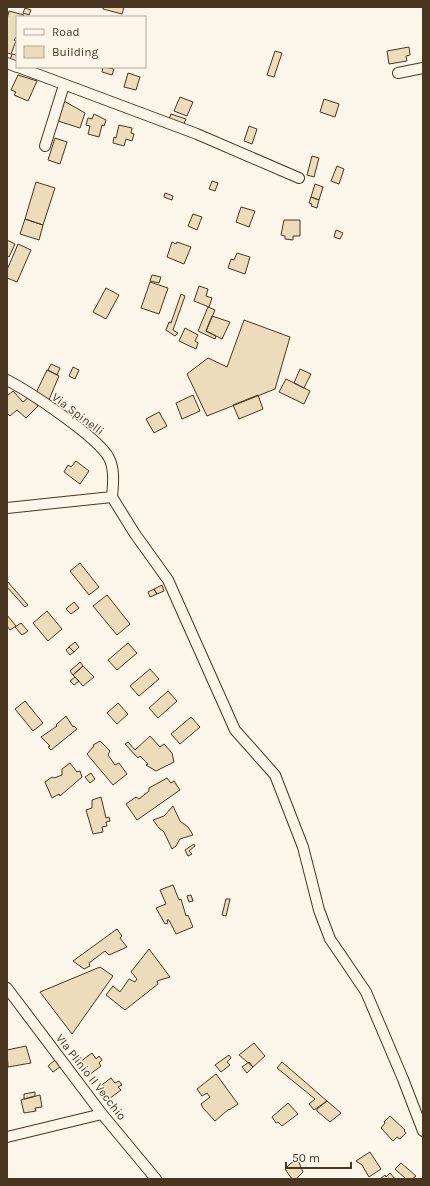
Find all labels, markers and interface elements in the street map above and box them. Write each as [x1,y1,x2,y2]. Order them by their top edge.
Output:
legend [16,16,146,68]
text: Road [52,25,80,39]
text: Building [52,45,99,59]
street label: Via Spinelli [49,390,107,438]
street label: VIa Plinio Il Vecchio [53,1031,129,1123]
scale bar [286,1144,351,1170]
text: 50 m [292,1151,320,1165]

